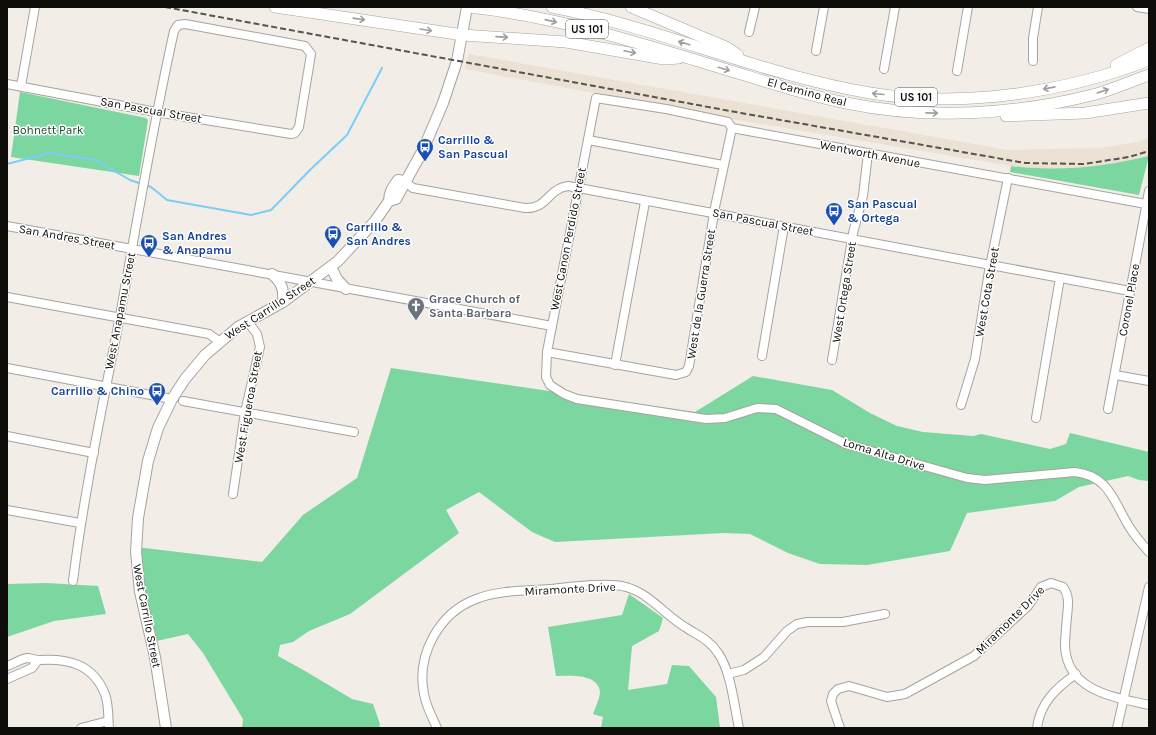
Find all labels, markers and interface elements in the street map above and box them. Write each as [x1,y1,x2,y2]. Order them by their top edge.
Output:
one-way arrow [352,15,365,23]
one-way arrow [544,18,557,26]
road number: US 101 [566,20,608,38]
one-way arrow [419,26,432,34]
one-way arrow [495,33,508,40]
one-way arrow [677,39,690,46]
one-way arrow [624,49,637,57]
one-way arrow [717,66,730,73]
street label: El Camino Real [766,75,848,109]
one-way arrow [1043,84,1056,92]
one-way arrow [1096,87,1109,94]
road number: US 101 [895,88,937,106]
one-way arrow [872,90,885,97]
street label: San Pascual Street [99,94,203,126]
one-way arrow [925,109,938,117]
park label: Bohnett Park [13,123,84,137]
place label: Carrillo & San Pascual [438,133,508,161]
bus stop icon: Carrillo & San Pascual [415,137,435,162]
street label: Wentworth Avenue [819,137,921,171]
street label: West Canon Perdido Street [547,166,589,312]
place label: San Pascual & Ortega [847,197,917,225]
bus stop icon: San Pascual & Ortega [824,201,844,226]
street label: San Pascual Street [711,205,815,239]
place label: Carrillo & San Andres [346,220,411,248]
street label: San Andres Street [18,222,117,252]
bus stop icon: Carrillo & San Andres [323,224,343,249]
street label: West de la Guerra Street [684,228,718,360]
place label: San Andres & Anapamu [162,229,232,257]
bus stop icon: San Andres & Anapamu [139,233,159,258]
street label: West Ortega Street [829,240,859,344]
street label: West Cota Street [972,245,1002,338]
street label: West Anapamu Street [102,251,138,371]
street label: Coronel Place [1116,263,1142,337]
street label: West Carrillo Street [222,273,318,343]
place label: Grace Church of Santa Barbara [429,292,521,320]
church icon: Grace Church of Santa Barbara [406,296,426,321]
street label: West Figueroa Street [231,349,265,464]
bus stop icon: Carrillo & Chino [147,381,167,406]
place label: Carrillo & Chino [51,384,144,398]
street label: Loma Alta Drive [841,435,927,473]
street label: West Carrillo Street [130,563,164,670]
street label: Miramonte Drive [524,580,616,598]
street label: Miramonte Drive [973,583,1047,657]

